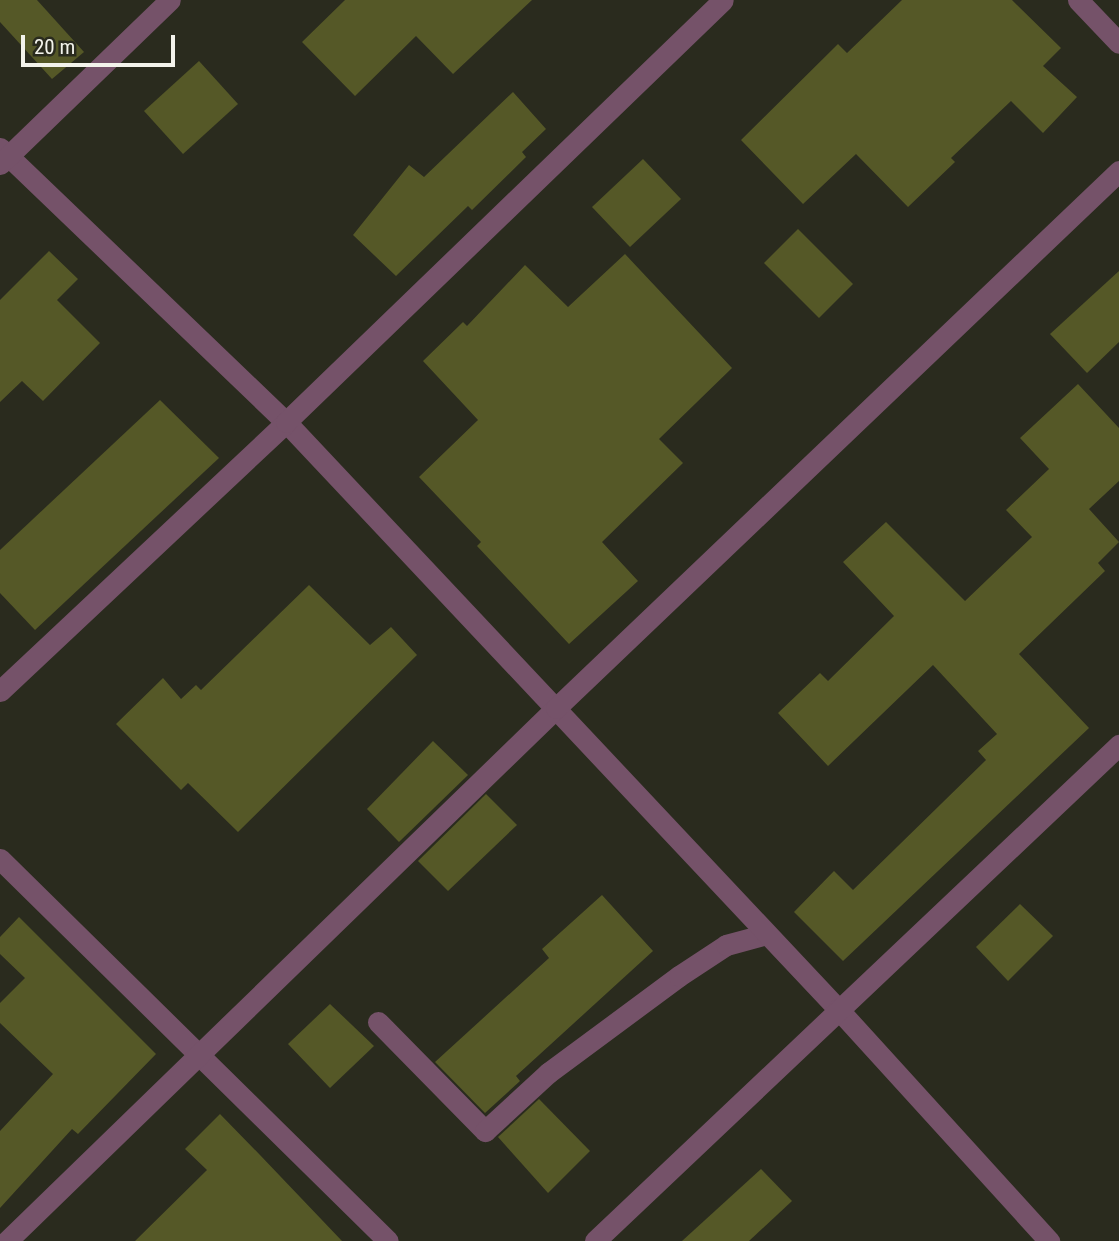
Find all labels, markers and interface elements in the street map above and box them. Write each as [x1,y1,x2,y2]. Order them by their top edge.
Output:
scale bar [24,21,178,65]
text: 20 m [34,35,75,59]

